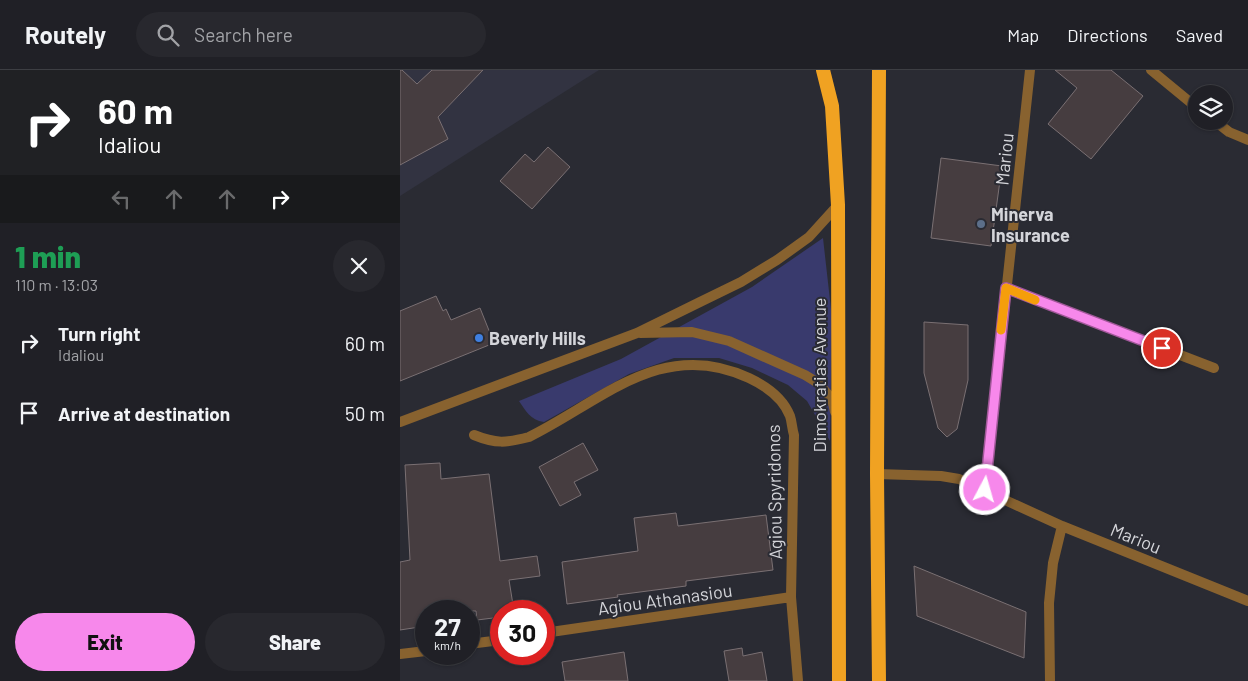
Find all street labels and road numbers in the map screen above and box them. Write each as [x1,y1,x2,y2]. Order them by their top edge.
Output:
street label: Mariou [990,132,1018,186]
street label: Dimokratias Avenue [808,298,830,452]
street label: Agiou Spyridonos [762,424,786,560]
street label: Mariou [1107,518,1165,558]
street label: Agiou Athanasiou [596,579,734,619]

